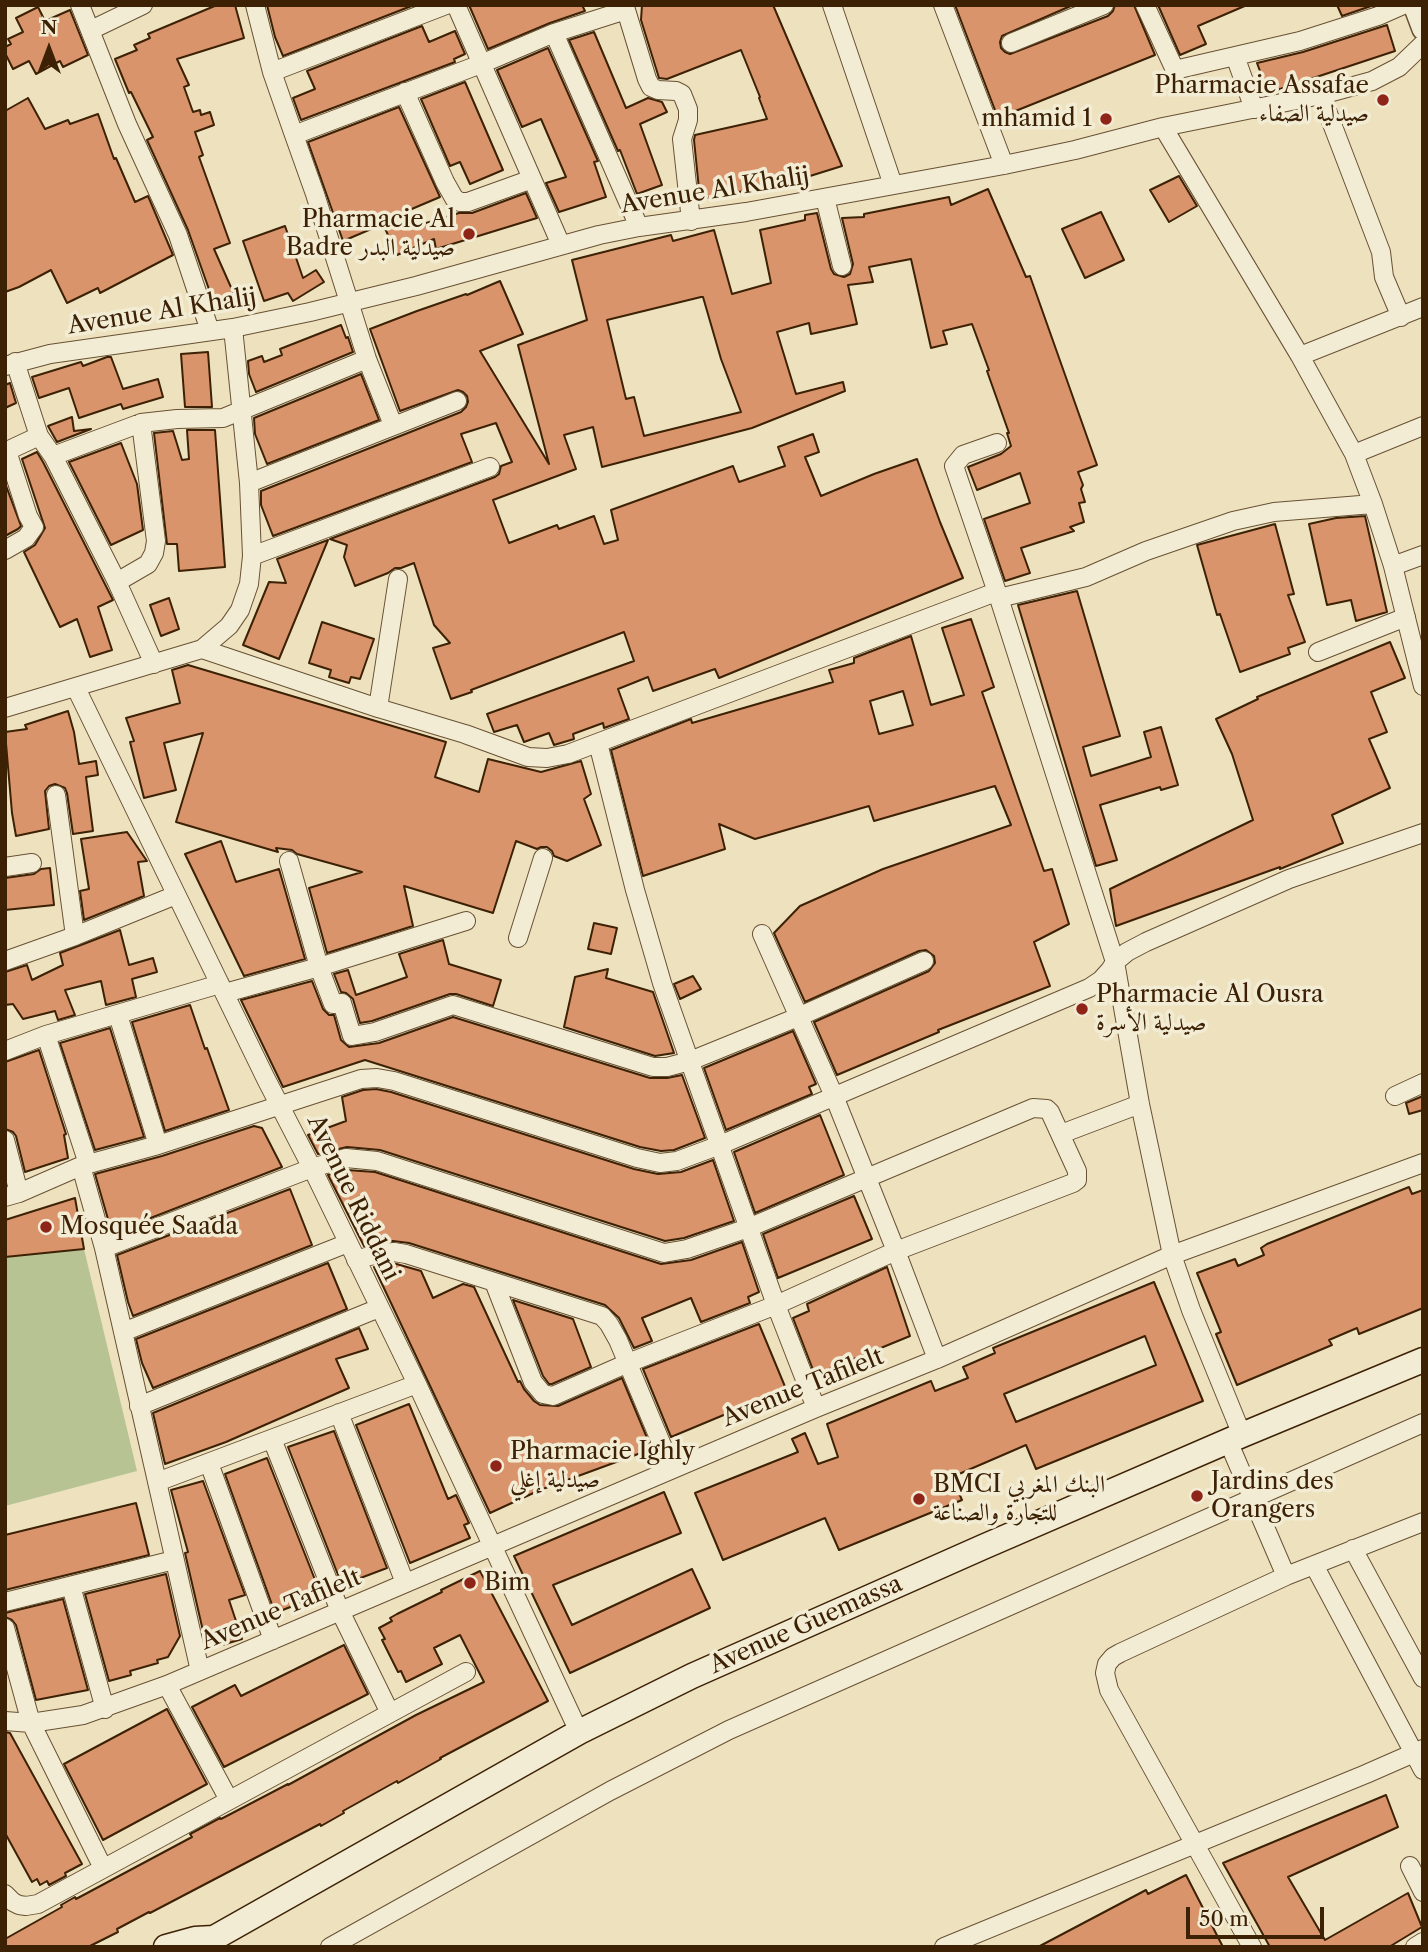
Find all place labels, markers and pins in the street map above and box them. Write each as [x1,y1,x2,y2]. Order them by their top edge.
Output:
place label: Pharmacie Assafae صيدلية الصفاء [1155,72,1369,128]
marker: Pharmacie Assafae صيدلية الصفاء [1375,92,1391,108]
place label: mhamid 1 [981,105,1092,133]
marker: mhamid 1 [1098,111,1114,127]
place label: Pharmacie Al Badre صيدلية البدر [286,206,455,262]
marker: Pharmacie Al Badre صيدلية البدر [461,226,477,242]
place label: Pharmacie Al Ousra صيدلية الأسرة [1096,981,1324,1037]
marker: Pharmacie Al Ousra صيدلية الأسرة [1074,1001,1090,1017]
place label: Mosquée Saada [60,1213,238,1241]
marker: Mosquée Saada [38,1219,54,1235]
place label: Pharmacie Ighly صيدلية إغلي [510,1438,695,1494]
marker: Pharmacie Ighly صيدلية إغلي [488,1458,504,1474]
place label: Jardins des Orangers [1211,1468,1334,1524]
place label: BMCI البنك المغربي للتجارة والصناعة [933,1471,1105,1527]
marker: Jardins des Orangers [1189,1488,1205,1504]
marker: BMCI البنك المغربي للتجارة والصناعة [911,1491,927,1507]
place label: Bim [484,1569,530,1597]
marker: Bim [462,1575,478,1591]

